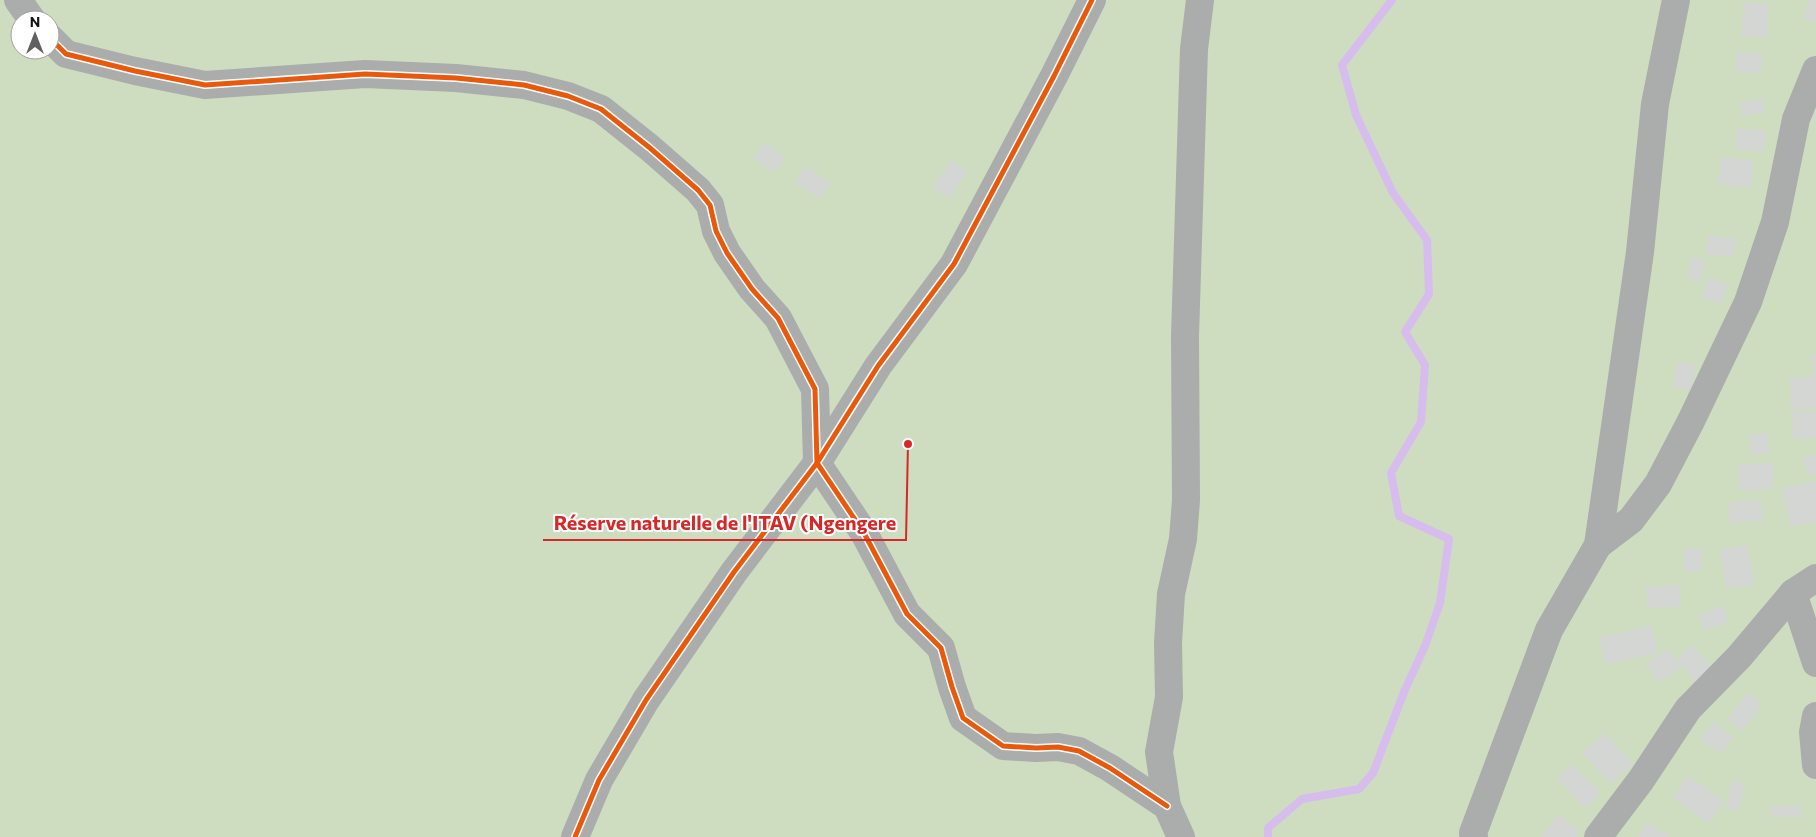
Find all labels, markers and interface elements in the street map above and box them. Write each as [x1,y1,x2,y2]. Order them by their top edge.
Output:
north arrow [10,10,60,60]
text: N [30,13,40,30]
callout: Réserve naturelle de l'ITAV (Ngengere [543,505,906,540]
text: Réserve naturelle de l'ITAV (Ngengere [554,510,896,534]

